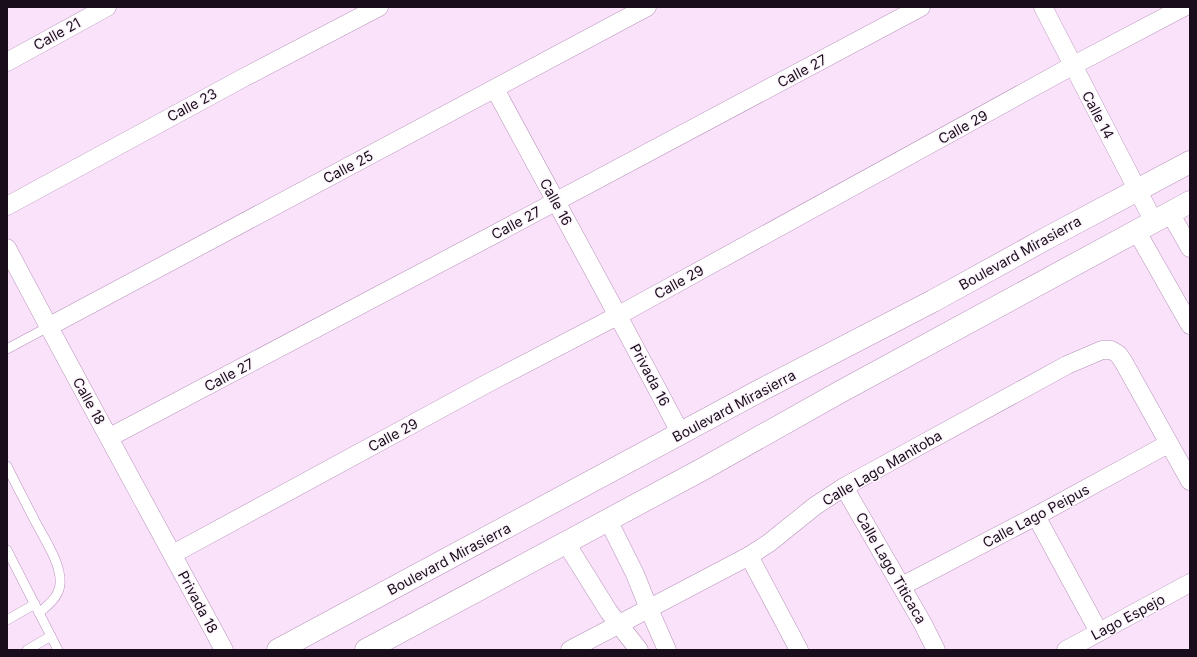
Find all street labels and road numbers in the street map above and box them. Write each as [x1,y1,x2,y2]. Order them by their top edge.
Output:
street label: Calle 21 [30,14,83,53]
street label: Calle 27 [774,50,829,91]
street label: Calle 23 [164,84,220,125]
street label: Calle 14 [1079,88,1118,142]
street label: Calle 29 [935,106,991,147]
street label: Calle 25 [320,146,376,187]
street label: Calle 16 [537,175,576,228]
street label: Calle 27 [488,202,543,243]
street label: Boulevard Mirasierra [956,212,1084,293]
street label: Calle 29 [651,261,707,302]
street label: Privada 16 [627,341,674,409]
street label: Calle 27 [201,354,256,395]
street label: Boulevard Mirasierra [669,366,798,445]
street label: Calle 18 [70,374,109,427]
street label: Calle 29 [365,414,421,455]
street label: Calle Lago Manitoba [819,426,945,509]
street label: Calle Lago Peipus [980,480,1092,551]
street label: Calle Lago Titicaca [853,509,930,627]
street label: Boulevard Mirasierra [384,519,513,598]
street label: Privada 18 [175,568,222,636]
street label: Lago Espejo [1088,590,1168,643]

